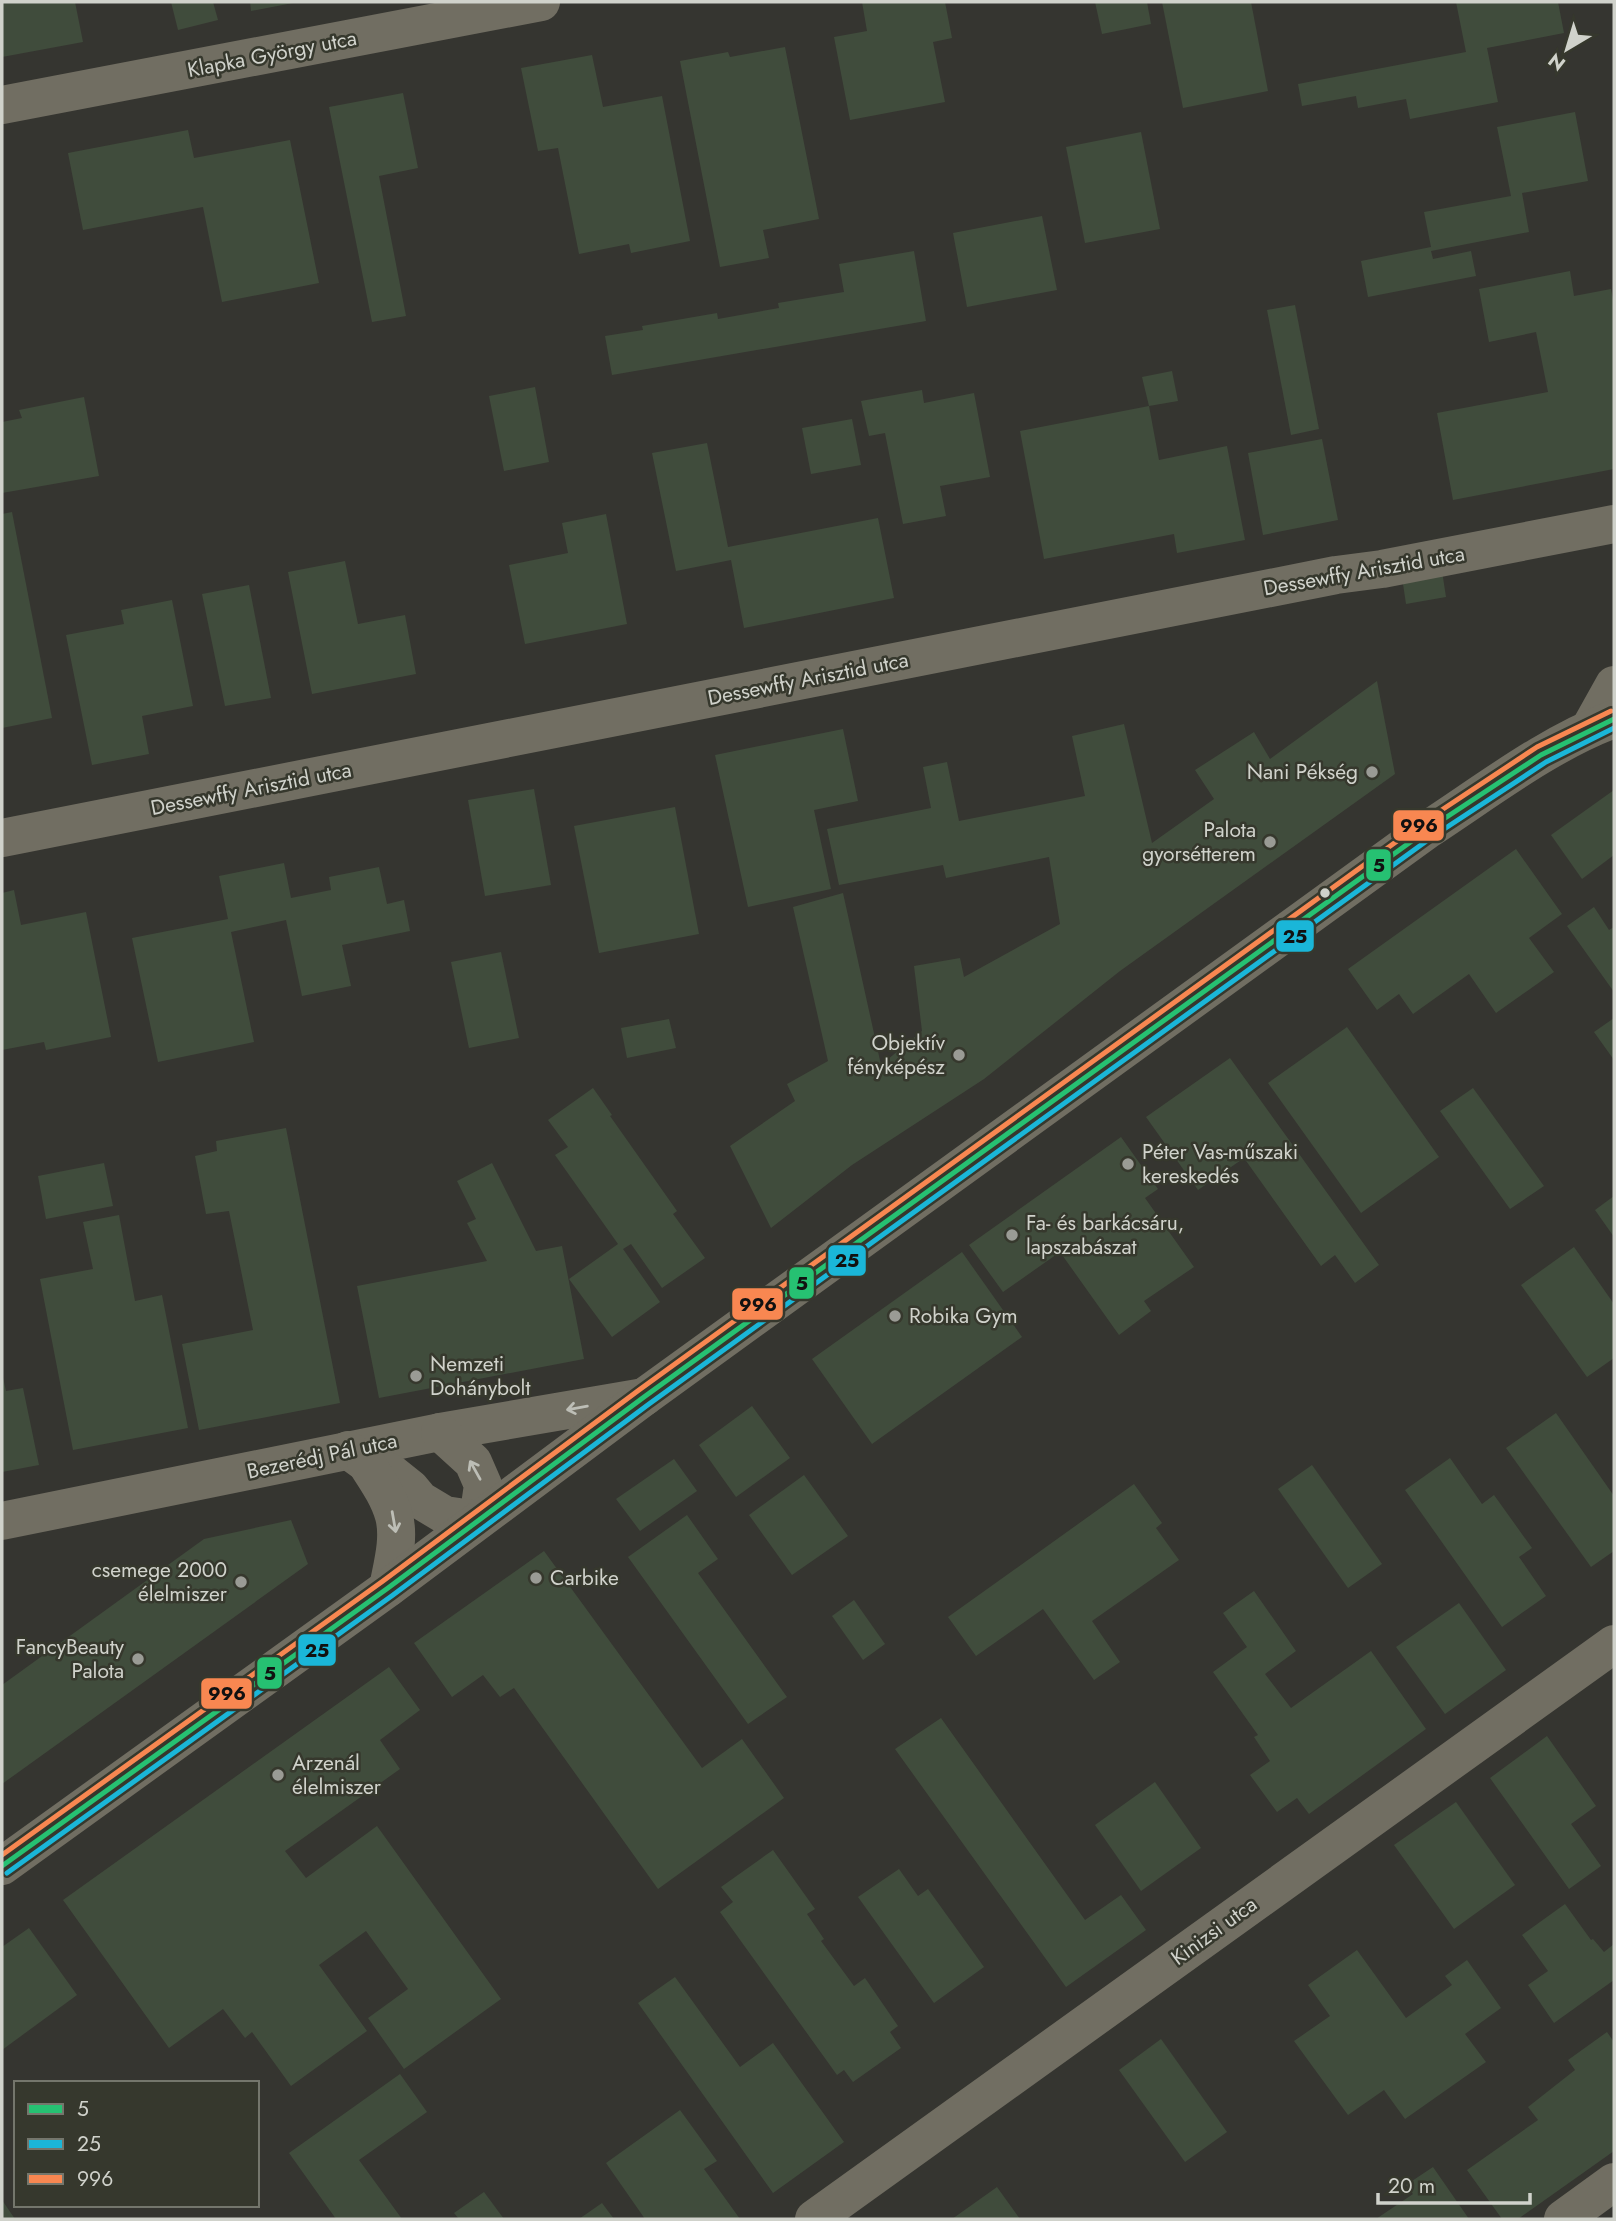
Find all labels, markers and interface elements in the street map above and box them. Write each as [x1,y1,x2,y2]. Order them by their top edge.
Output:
north arrow [1532,14,1602,84]
street label: Klapka György utca [185,23,359,85]
text: N [1543,47,1571,77]
street label: Dessewffy Arisztid utca [1261,539,1467,603]
street label: Dessewffy Arisztid utca [705,645,911,713]
street label: Dessewffy Arisztid utca [148,755,354,823]
place label: Nani Pékség [1247,757,1358,787]
marker: Nani Pékség [1364,764,1380,780]
line badge: 996 [1392,809,1445,842]
text: 996 [1400,812,1438,839]
place label: Palota gyorsétterem [1142,815,1256,869]
marker: Palota gyorsétterem [1262,834,1278,850]
line badge: 5 [1365,848,1392,882]
text: 5 [1373,852,1385,879]
unlabelled marker [1318,886,1332,900]
line badge: 25 [1275,919,1315,953]
text: 25 [1283,923,1307,950]
place label: Objektív fényképész [847,1028,946,1082]
marker: Objektív fényképész [951,1047,967,1063]
place label: Péter Vas-műszaki kereskedés [1142,1137,1298,1191]
marker: Péter Vas-műszaki kereskedés [1120,1156,1136,1172]
place label: Fa- és barkácsáru, lapszabászat [1026,1208,1184,1262]
marker: Fa- és barkácsáru, lapszabászat [1004,1227,1020,1243]
line badge: 25 [827,1244,867,1277]
text: 25 [835,1247,859,1274]
line badge: 5 [788,1266,815,1300]
text: 5 [796,1270,808,1297]
line badge: 996 [731,1287,784,1321]
text: 996 [739,1291,777,1318]
place label: Robika Gym [909,1301,1018,1331]
marker: Robika Gym [887,1308,903,1324]
place label: Nemzeti Dohánybolt [430,1349,530,1403]
marker: Nemzeti Dohánybolt [408,1368,424,1384]
one-way arrow [566,1402,589,1415]
street label: Bezerédj Pál utca [244,1425,400,1487]
one-way arrow [468,1460,482,1481]
one-way arrow [388,1510,401,1533]
place label: csemege 2000 élelmiszer [92,1555,228,1609]
place label: Carbike [550,1563,619,1593]
marker: Carbike [528,1570,544,1586]
marker: csemege 2000 élelmiszer [233,1574,249,1590]
place label: FancyBeauty Palota [16,1632,125,1686]
line badge: 25 [297,1633,337,1667]
text: 25 [305,1637,329,1664]
marker: FancyBeauty Palota [130,1651,146,1667]
line badge: 5 [256,1656,283,1690]
text: 5 [264,1660,276,1687]
line badge: 996 [200,1677,253,1710]
text: 996 [208,1680,246,1707]
place label: Arzenál élelmiszer [292,1748,382,1802]
marker: Arzenál élelmiszer [270,1767,286,1783]
street label: Kinizsi utca [1165,1890,1263,1972]
legend [14,2081,259,2207]
text: 5 [77,2094,89,2124]
text: 25 [77,2129,101,2159]
scale bar [1378,2162,1530,2206]
text: 996 [77,2164,113,2194]
text: 20 m [1388,2171,1435,2201]

